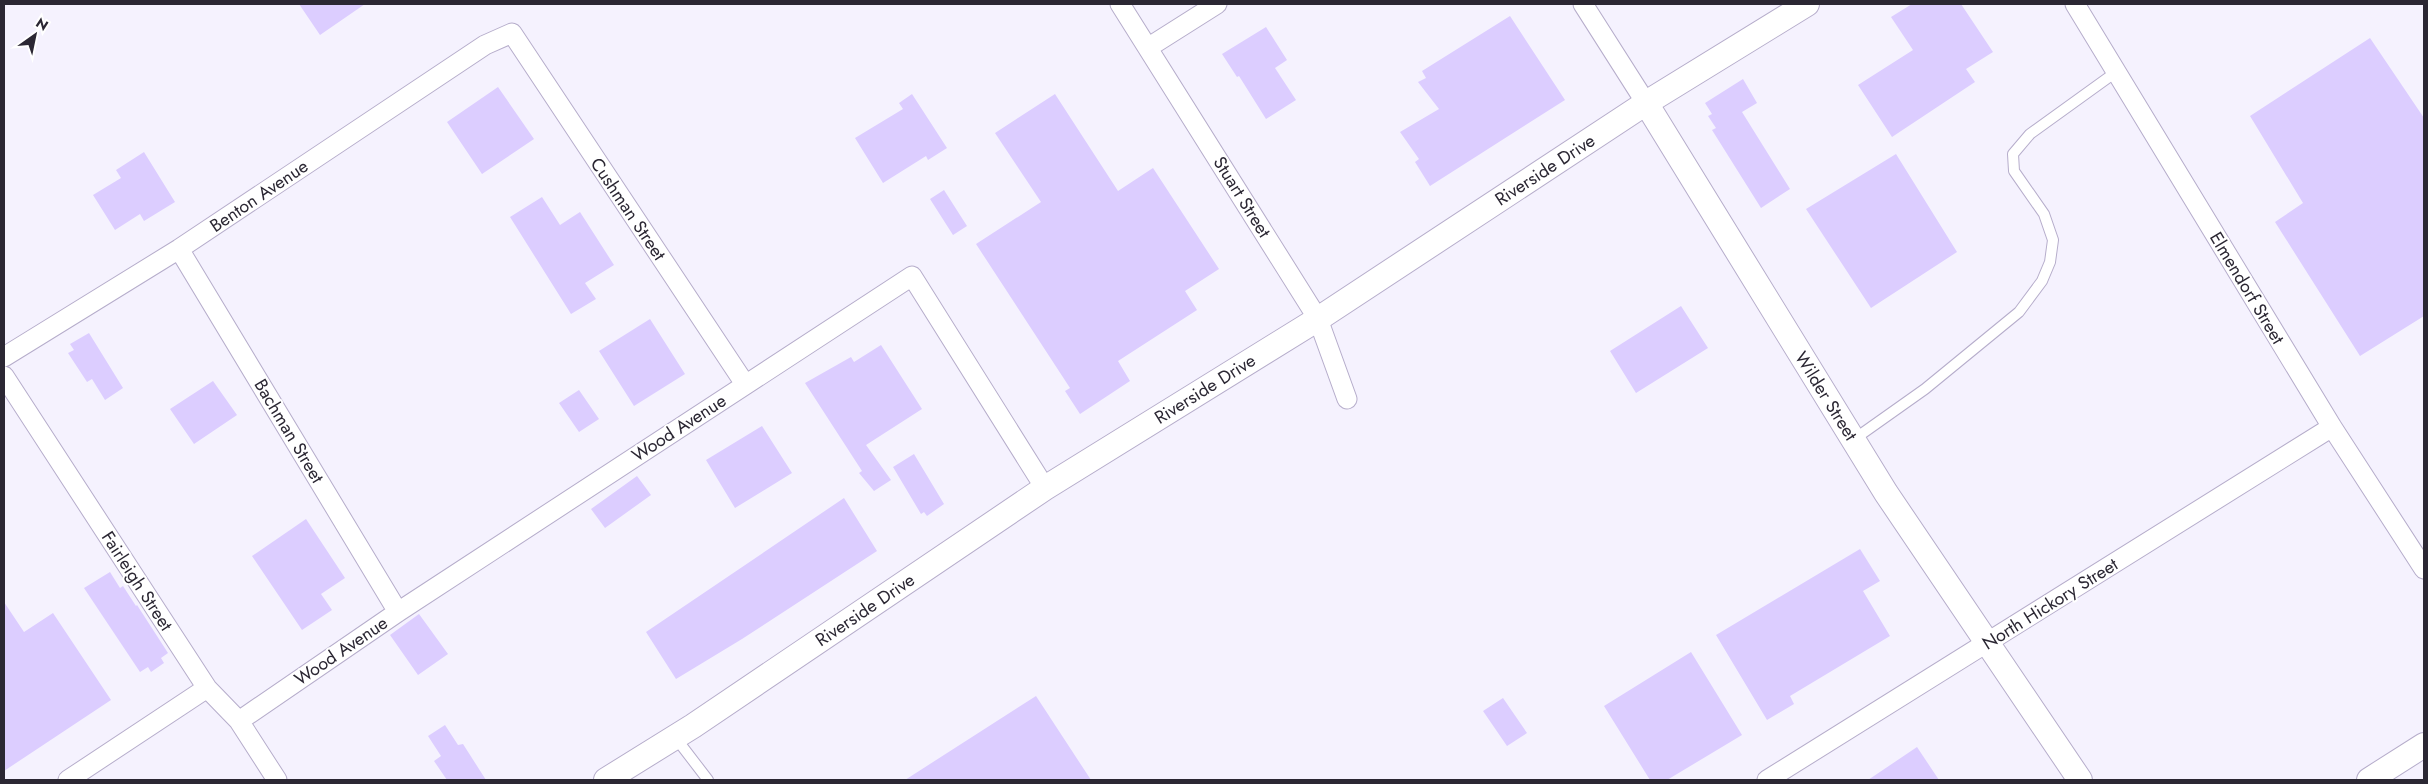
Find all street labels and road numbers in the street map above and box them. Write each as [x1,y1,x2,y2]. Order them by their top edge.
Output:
street label: Riverside Drive [1490,128,1600,212]
street label: Stuart Street [1207,151,1278,243]
street label: Cushman Street [584,152,672,266]
street label: Benton Avenue [205,153,313,239]
street label: Elmendorf Street [2203,227,2291,350]
street label: Wilder Street [1788,346,1864,446]
street label: Riverside Drive [1149,348,1261,430]
street label: Bachman Street [248,374,331,489]
street label: Wood Avenue [627,388,731,468]
street label: Fairleigh Street [95,526,179,637]
street label: North Hickory Street [1977,551,2123,656]
street label: Riverside Drive [810,567,920,653]
street label: Wood Avenue [289,610,393,692]

